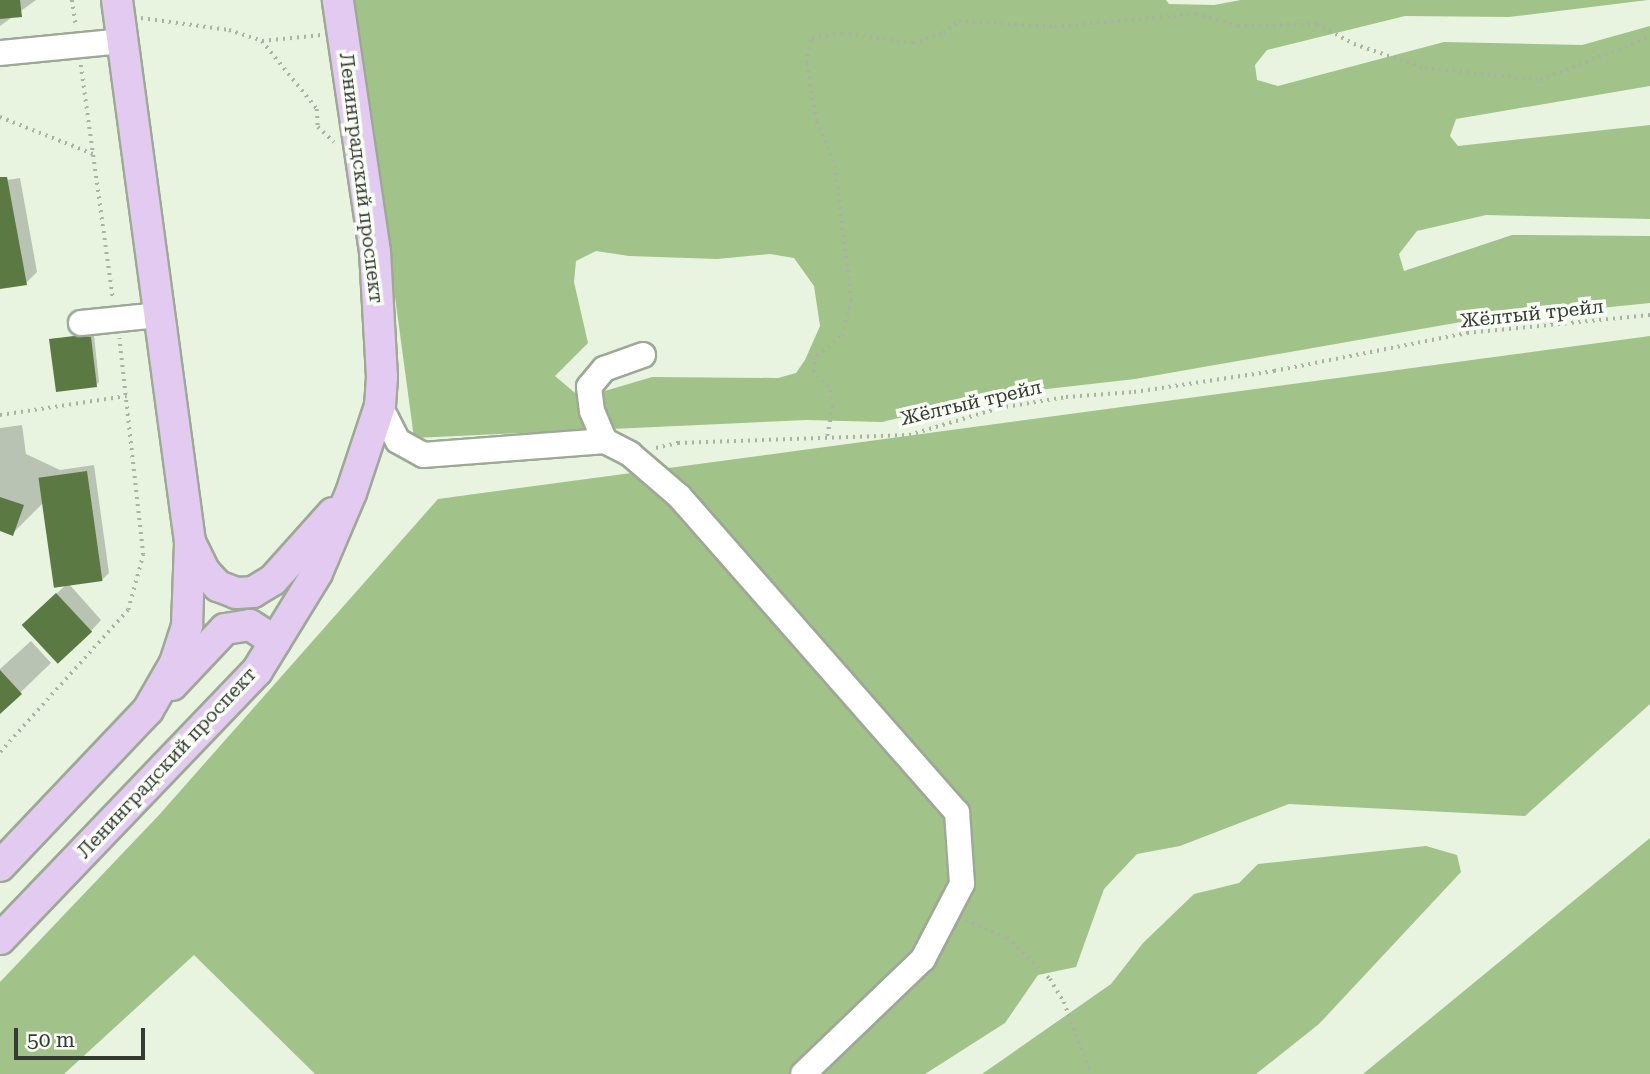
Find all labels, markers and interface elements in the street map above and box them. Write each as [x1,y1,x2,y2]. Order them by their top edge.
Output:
street label: Ленинградский проспект [334,52,388,304]
street label: Жёлтый трейл [1459,295,1605,333]
street label: Жёлтый трейл [898,376,1044,430]
street label: Ленинградский проспект [73,663,261,863]
scale bar [18,1014,149,1058]
text: 50 m [27,1028,75,1052]

